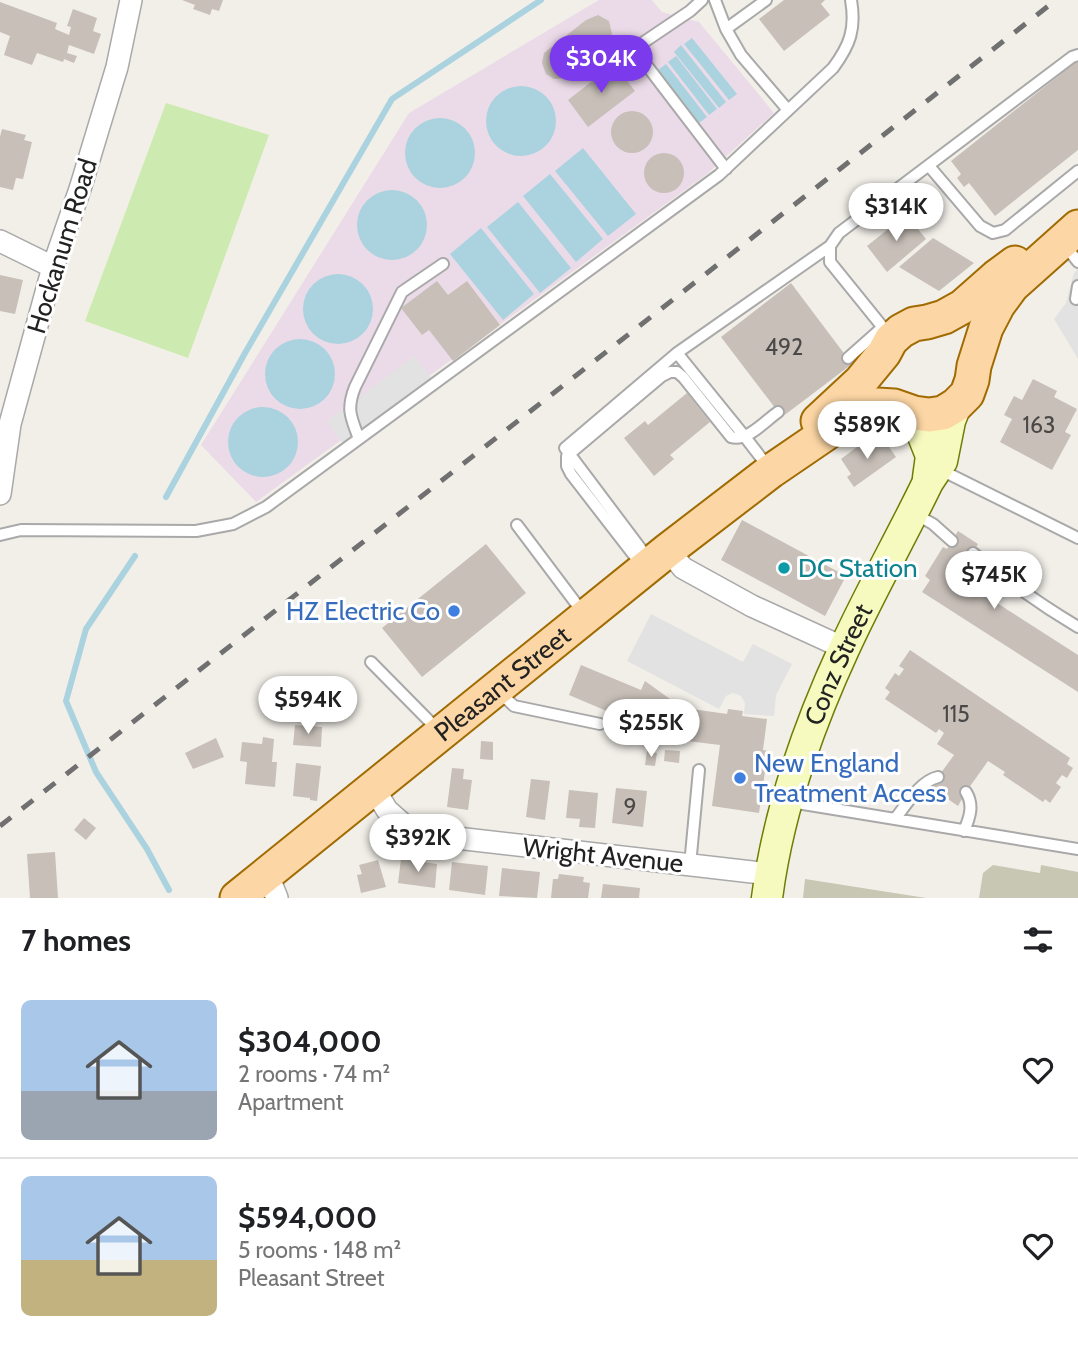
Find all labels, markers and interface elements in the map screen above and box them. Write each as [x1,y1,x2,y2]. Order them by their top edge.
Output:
pin: $304K [552,36,650,95]
text: $304K [566,44,636,72]
street label: Hockanum Road [20,155,104,337]
pin: $314K [847,184,945,243]
text: $314K [865,192,927,220]
house number: 492 [765,333,803,361]
pin: $589K [818,402,916,461]
text: $589K [834,410,900,438]
house number: 163 [1022,411,1056,439]
place label: DC Station [798,552,918,584]
pin: $745K [945,552,1043,611]
marker: DC Station [776,560,792,576]
text: $745K [961,560,1027,588]
place label: HZ Electric Co [286,595,440,627]
street label: Conz Street [797,598,879,730]
marker: HZ Electric Co [446,603,462,619]
street label: Pleasant Street [428,619,577,748]
pin: $594K [259,676,357,736]
text: $594K [274,685,342,713]
pin: $255K [602,700,700,759]
house number: 115 [942,700,970,728]
text: $255K [619,708,683,736]
place label: New England Treatment Access [754,747,947,809]
marker: New England Treatment Access [732,770,748,786]
house number: 9 [623,793,637,821]
pin: $392K [369,814,467,874]
text: $392K [385,823,451,851]
street label: Wright Avenue [521,831,685,879]
icon: filters [1019,921,1057,959]
text: 7 homes [21,922,131,959]
text: $304,000 [238,1023,382,1060]
icon: home [77,1028,161,1112]
icon: heart [1019,1051,1057,1089]
text: 2 rooms · 74 m² [238,1060,390,1088]
text: Apartment [238,1088,343,1116]
text: $594,000 [238,1199,377,1236]
icon: home [77,1204,161,1288]
icon: heart [1019,1227,1057,1265]
text: 5 rooms · 148 m² [238,1236,401,1264]
text: Pleasant Street [238,1264,384,1292]

